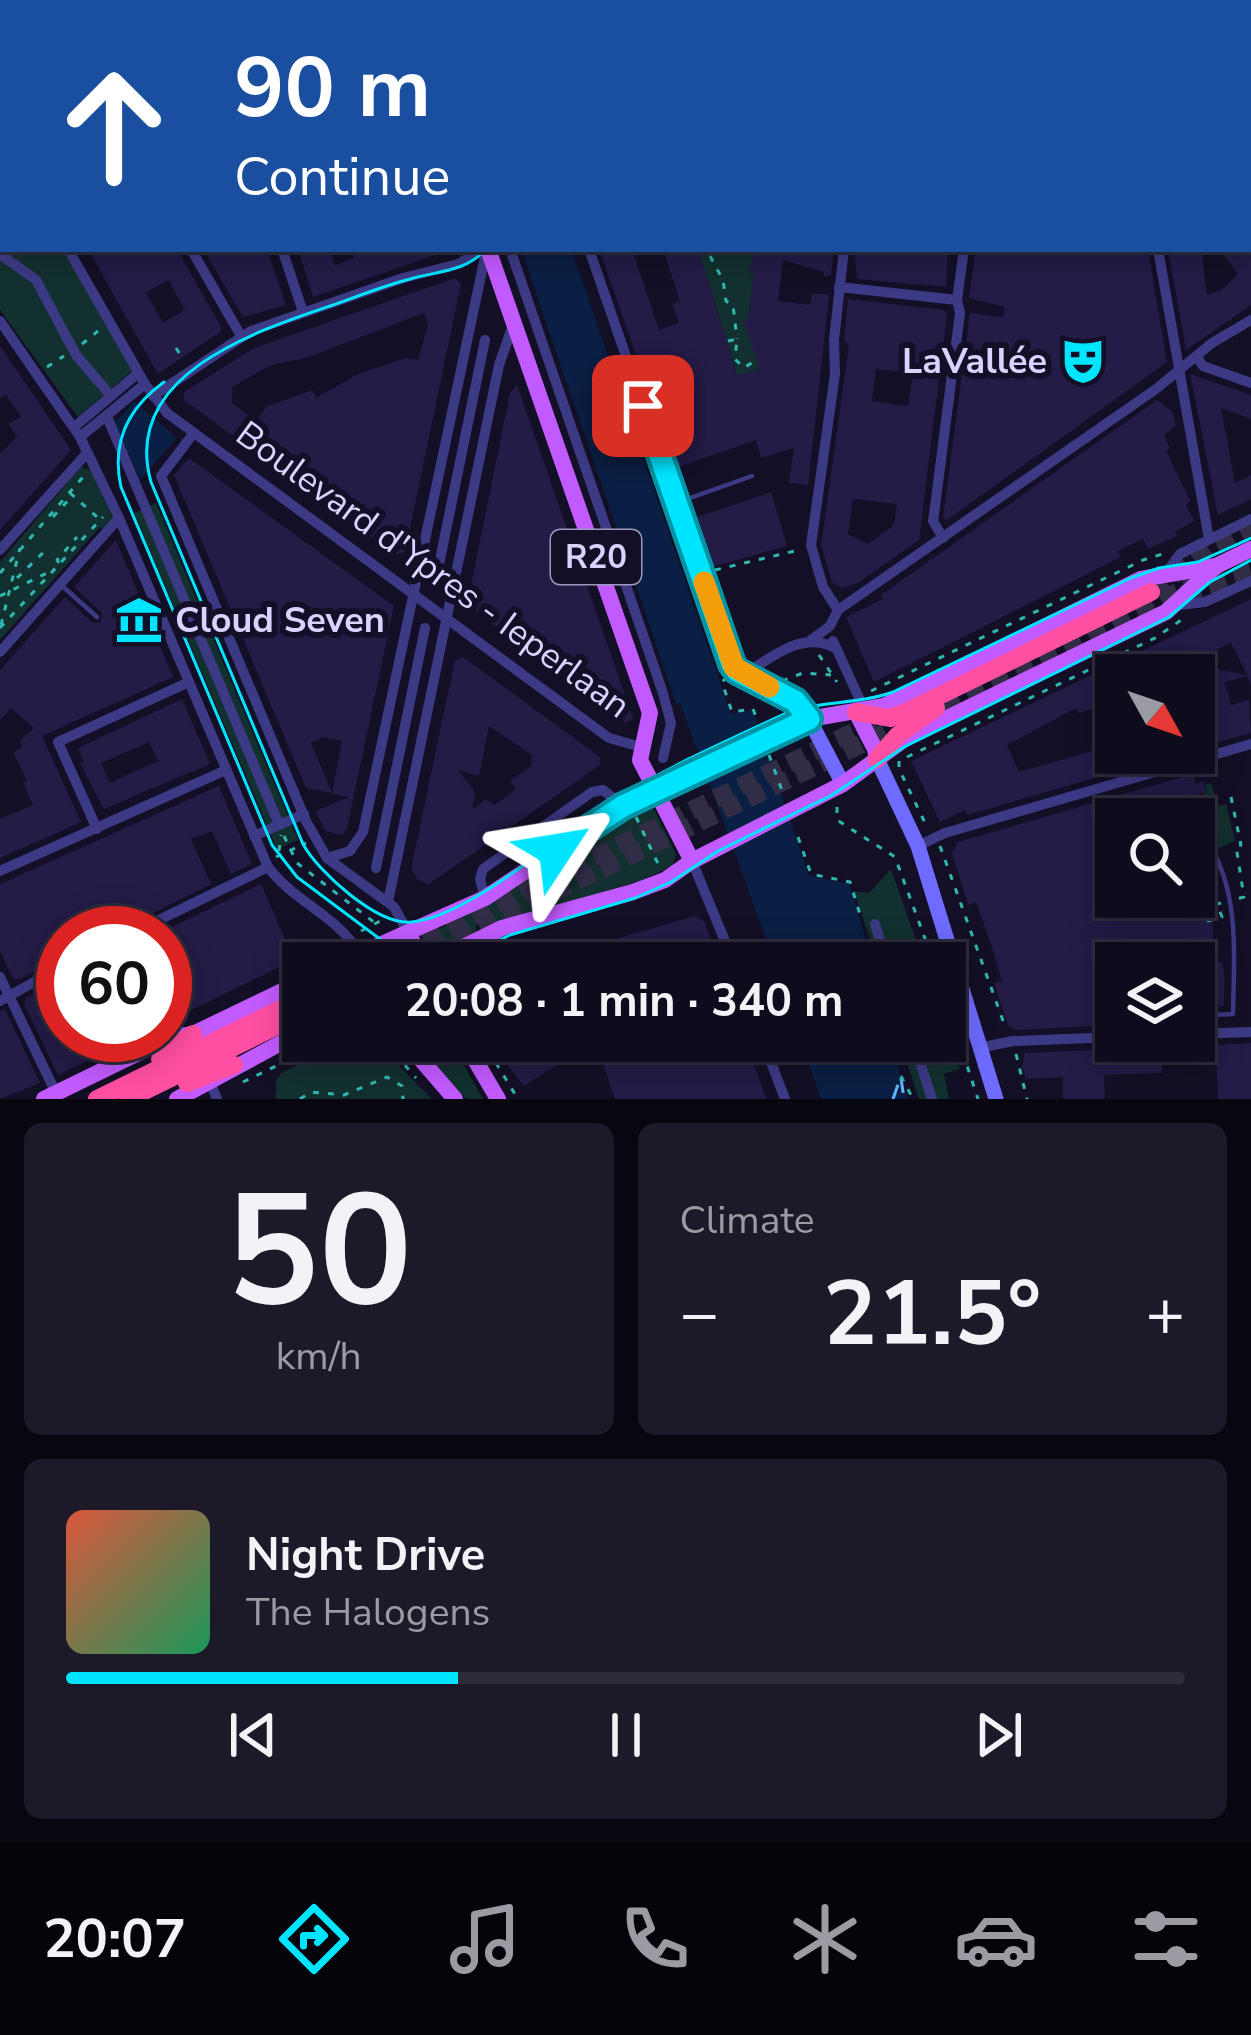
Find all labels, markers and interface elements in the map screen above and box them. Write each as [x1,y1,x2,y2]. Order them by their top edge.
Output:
text: 90 m [234,31,431,146]
icon: ahead [36,48,192,204]
text: Continue [234,140,450,214]
theatre icon: LaVallée [1058,336,1108,386]
place label: LaVallée [902,337,1047,386]
pin [592,355,694,457]
icon: arrive [610,373,676,439]
street label: Boulevard d'Ypres - Ieperlaan [226,410,640,730]
road number: R20 [551,530,641,584]
museum icon: Cloud Seven [114,595,164,645]
place label: Cloud Seven [175,596,385,645]
north arrow [1095,654,1215,774]
map controls [1095,654,1215,1062]
position arrow [493,787,619,913]
button: search [1095,798,1215,918]
speed limit sign: 60 [36,906,192,1062]
button: layers [1095,942,1215,1062]
text: 20:08 · 1 min · 340 m [404,971,844,1032]
text: 50 [225,1145,412,1358]
text: Climate [680,1194,815,1247]
text: 21.5° [823,1253,1041,1376]
text: − [680,1269,719,1359]
text: + [1145,1269,1185,1359]
text: km/h [276,1330,362,1383]
text: Night Drive [246,1525,485,1586]
text: The Halogens [246,1586,490,1639]
icon: previous [220,1702,286,1768]
icon: pause [593,1702,659,1768]
icon: next [966,1702,1032,1768]
icon: directions [272,1897,356,1981]
icon: music [443,1897,527,1981]
icon: phone [613,1897,697,1981]
icon: climate [783,1897,867,1981]
icon: car [954,1897,1038,1981]
icon: filters [1124,1897,1208,1981]
text: 20:07 [43,1902,186,1976]

